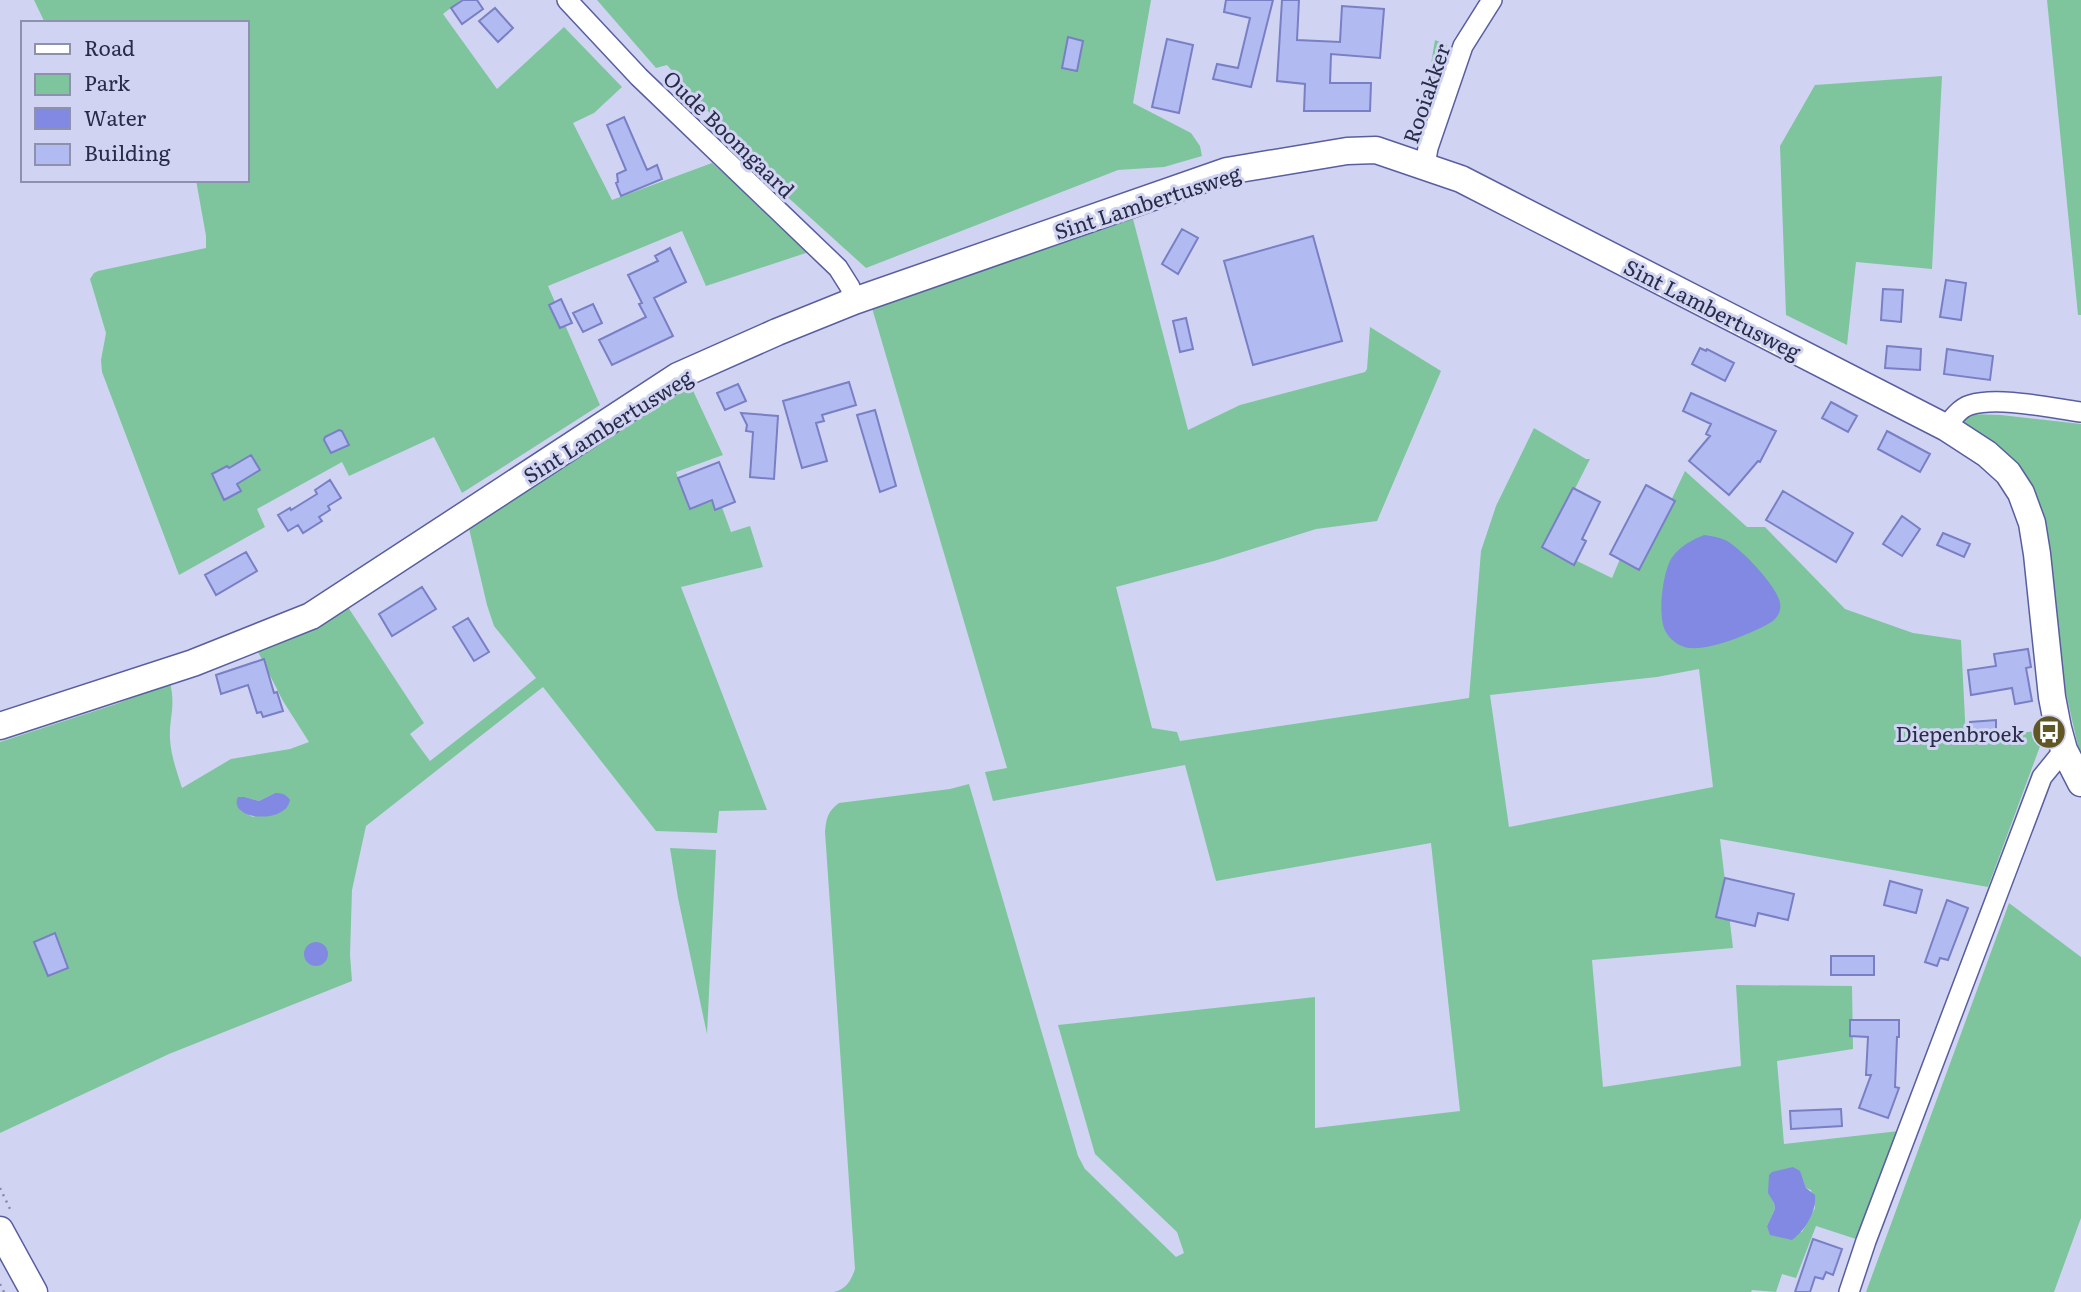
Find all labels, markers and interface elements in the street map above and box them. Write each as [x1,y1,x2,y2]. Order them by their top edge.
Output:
legend [21,21,248,182]
text: Road [84,31,135,62]
street label: Rooiakker [1393,39,1457,147]
street label: Oude Boomgaard [657,62,803,204]
text: Park [84,66,130,97]
text: Water [84,101,146,132]
text: Building [84,136,171,167]
street label: Sint Lambertusweg [1050,156,1245,246]
street label: Sint Lambertusweg [1619,250,1807,366]
street label: Sint Lambertusweg [516,360,698,490]
bus stop icon: Diepenbroek [2030,713,2068,751]
place label: Diepenbroek [1895,717,2024,748]

